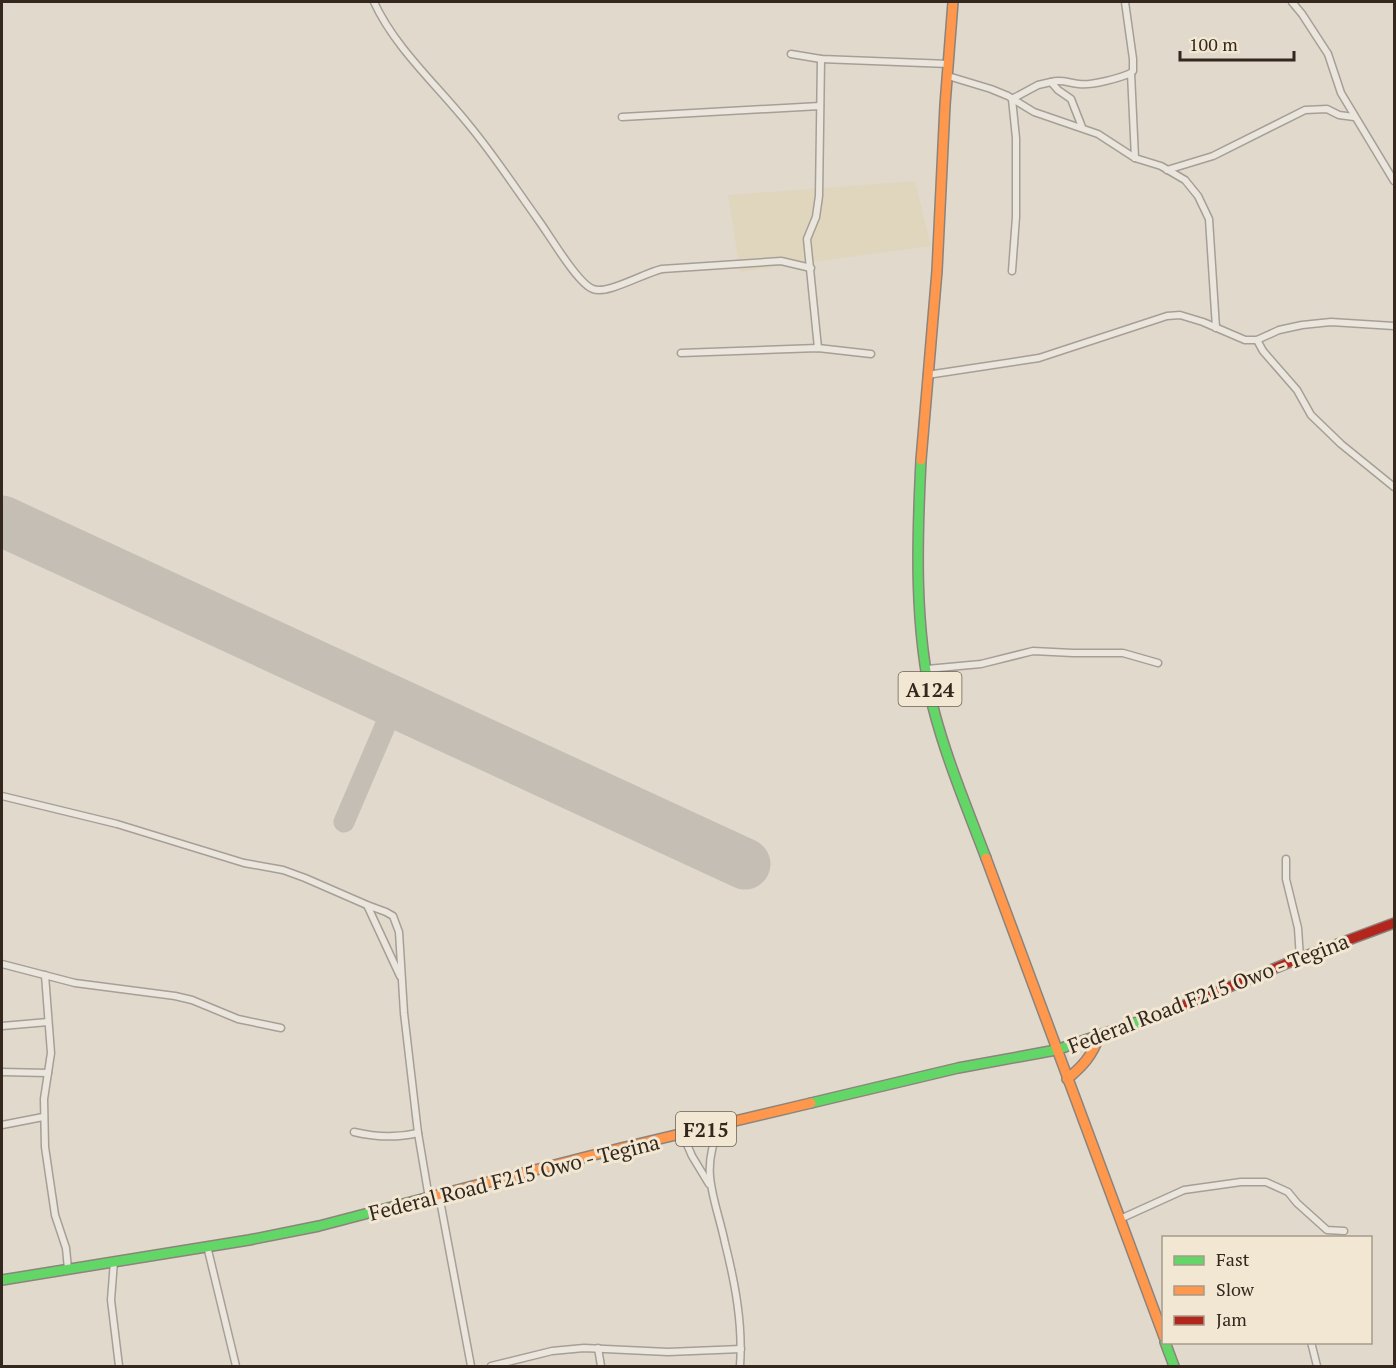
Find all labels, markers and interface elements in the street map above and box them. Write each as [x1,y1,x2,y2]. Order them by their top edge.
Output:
scale bar [1180,24,1294,62]
text: 100 m [1189,32,1238,56]
road number: A124 [898,672,962,706]
street label: Federal Road F215 Owo - Tegina [1064,926,1353,1060]
road number: F215 [676,1112,736,1146]
street label: Federal Road F215 Owo - Tegina [366,1127,663,1227]
legend [1162,1236,1372,1344]
text: Fast [1216,1247,1250,1271]
text: Slow [1216,1277,1255,1301]
text: Jam [1216,1307,1247,1331]

